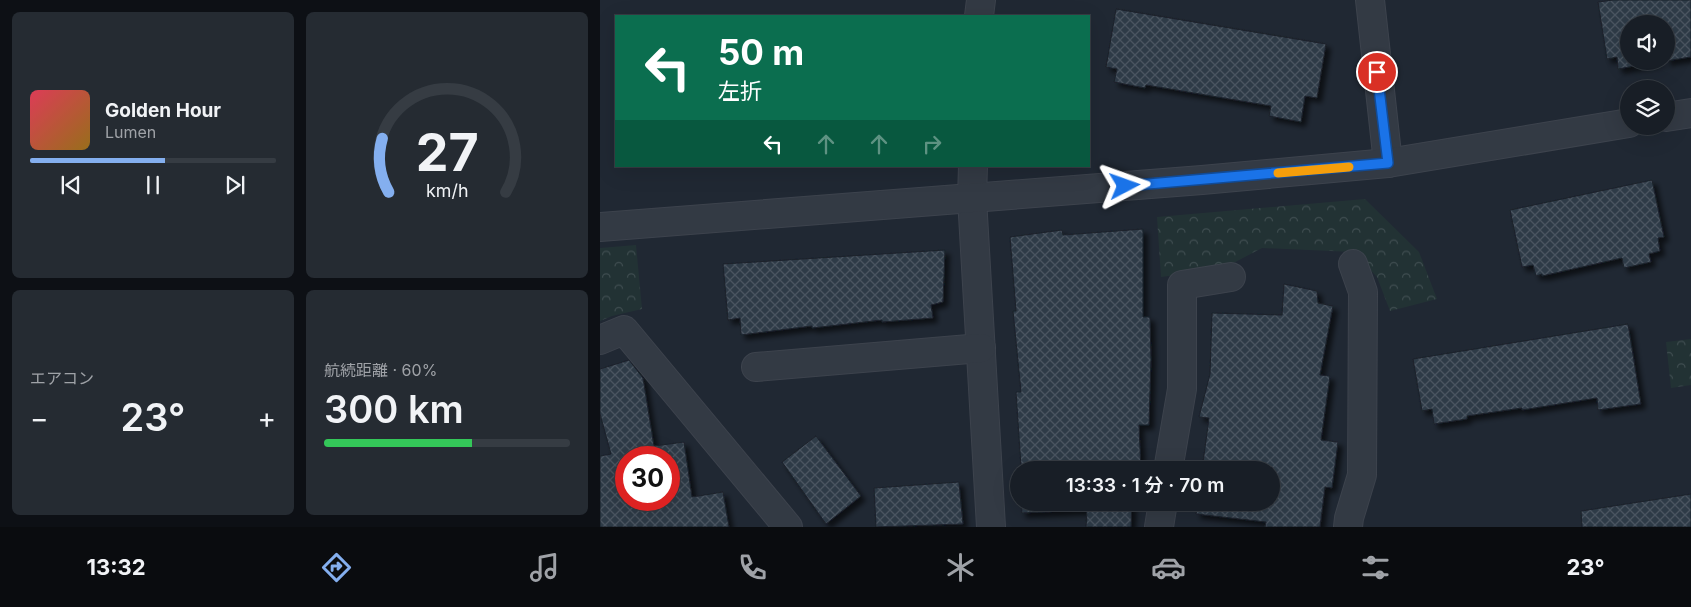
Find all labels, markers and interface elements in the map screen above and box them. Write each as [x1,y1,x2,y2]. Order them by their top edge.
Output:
map controls [1620,15,1675,135]
button: sound [1620,15,1675,70]
text: 50 m [718,31,804,73]
icon: left [635,35,700,100]
pin [1356,51,1398,93]
icon: arrive [1363,58,1391,86]
text: 左折 [718,78,762,104]
button: layers [1620,80,1675,135]
text: Golden Hour [105,99,221,122]
text: 27 [416,121,479,184]
text: Lumen [105,122,156,142]
icon: left [759,130,787,158]
icon: ahead [812,130,840,158]
icon: ahead [865,130,893,158]
icon: right [918,130,946,158]
position arrow [1098,159,1150,211]
icon: previous [57,171,85,199]
icon: pause [139,171,167,199]
icon: next [221,171,249,199]
text: km/h [426,180,468,201]
text: 航続距離 · 60% [324,360,437,380]
text: エアコン [30,368,94,388]
text: 300 km [324,386,464,432]
text: 23° [121,394,185,440]
text: − [30,401,49,435]
text: + [257,401,276,435]
speed limit sign: 30 [615,446,680,511]
text: 13:33 · 1 分 · 70 m [1066,474,1224,497]
icon: directions [319,550,354,585]
icon: music [527,550,562,585]
icon: phone [735,550,770,585]
icon: climate [943,550,978,585]
icon: car [1151,550,1186,585]
icon: filters [1358,550,1393,585]
text: 13:32 [86,554,146,580]
text: 23° [1566,554,1605,580]

